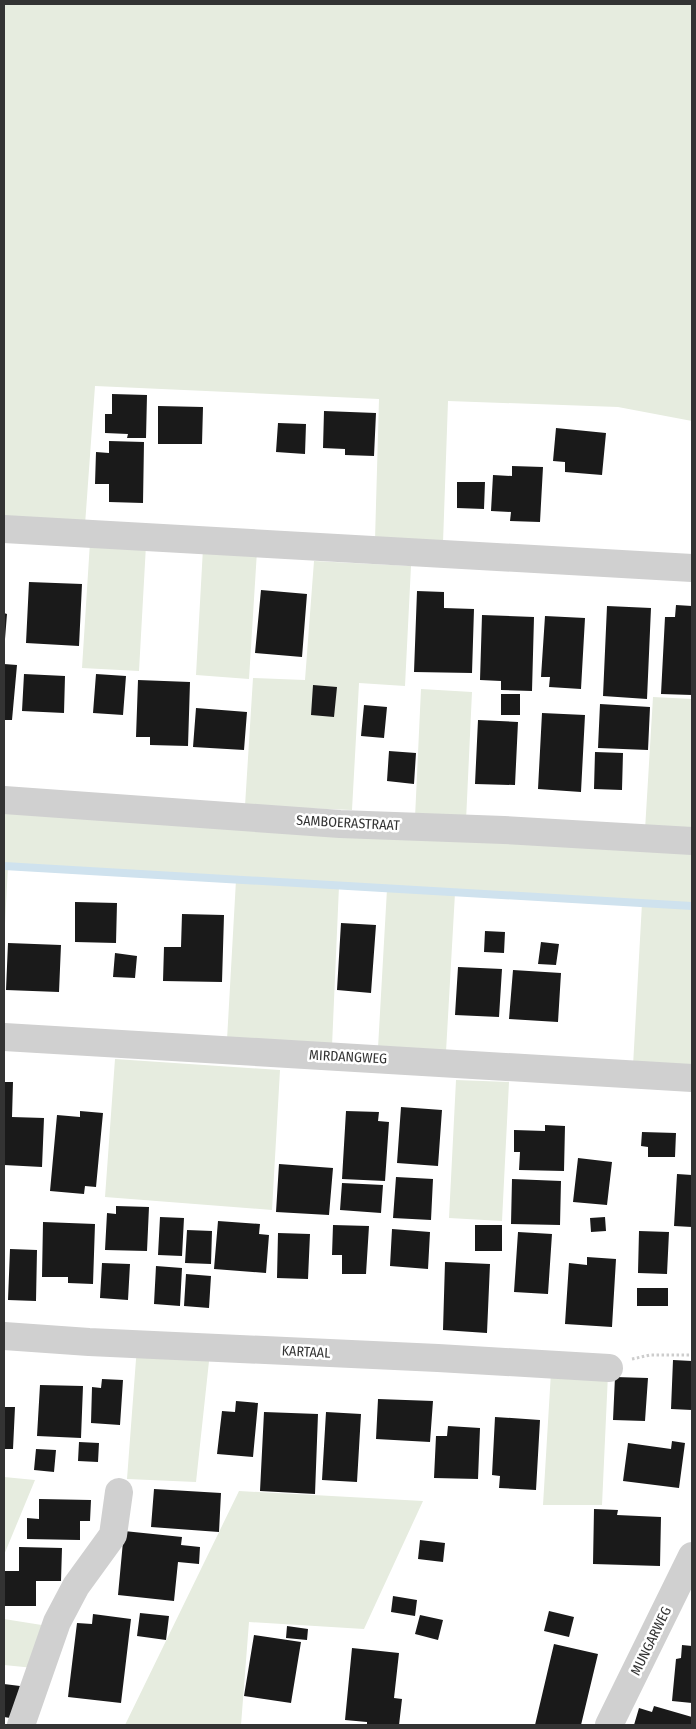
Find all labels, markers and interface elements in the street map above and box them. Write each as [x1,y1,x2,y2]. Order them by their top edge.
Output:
street label: SAMBOERASTRAAT [296,812,401,834]
street label: MIRDANGWEG [309,1046,387,1068]
street label: KARTAAL [281,1342,331,1362]
street label: MUNGARWEG [627,1604,675,1678]

